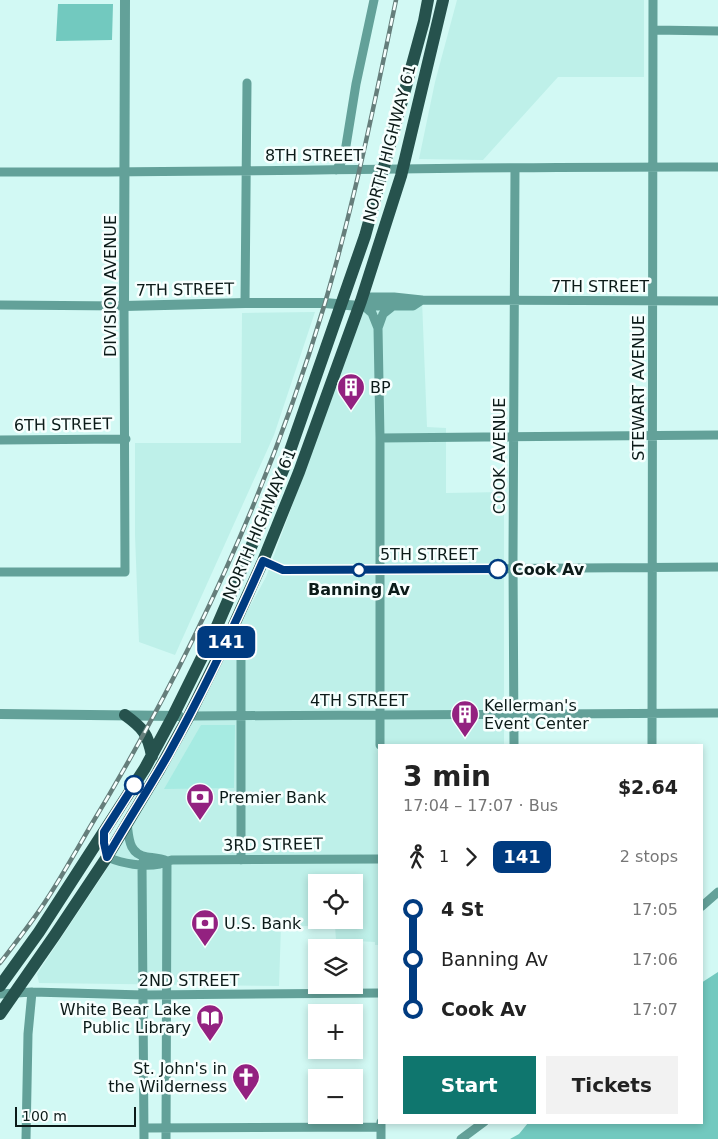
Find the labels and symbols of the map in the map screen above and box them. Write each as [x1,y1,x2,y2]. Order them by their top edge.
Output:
street label: NORTH HIGHWAY 61 [359,62,420,224]
street label: 8TH STREET [265,146,363,165]
street label: DIVISION AVENUE [101,215,120,357]
street label: 7TH STREET [551,277,649,296]
street label: 7TH STREET [136,279,234,300]
street label: STEWART AVENUE [629,315,648,461]
building icon: BP [336,372,366,411]
place label: BP [370,378,391,397]
street label: COOK AVENUE [490,398,509,514]
street label: 6TH STREET [14,414,112,435]
street label: NORTH HIGHWAY 61 [219,446,300,603]
street label: 5TH STREET [380,545,478,564]
marker: Cook Av [488,559,508,579]
place label: Cook Av [512,560,585,579]
marker: Banning Av [352,563,366,577]
place label: Banning Av [308,580,411,599]
line badge: 141 [197,626,255,658]
street label: 4TH STREET [310,691,408,710]
place label: Kellerman's Event Center [484,696,589,733]
building icon: Kellerman's Event Center [450,699,480,738]
unlabelled marker [124,775,144,795]
bank icon: Premier Bank [185,782,215,821]
place label: Premier Bank [219,788,327,807]
street label: 3RD STREET [223,834,323,855]
bank icon: U.S. Bank [190,908,220,947]
place label: U.S. Bank [224,914,302,933]
street label: 2ND STREET [139,971,240,990]
place label: White Bear Lake Public Library [60,1000,191,1037]
library icon: White Bear Lake Public Library [195,1003,225,1042]
place label: St. John's in the Wilderness [108,1059,227,1096]
church icon: St. John's in the Wilderness [231,1062,261,1101]
scale bar [15,1104,136,1127]

